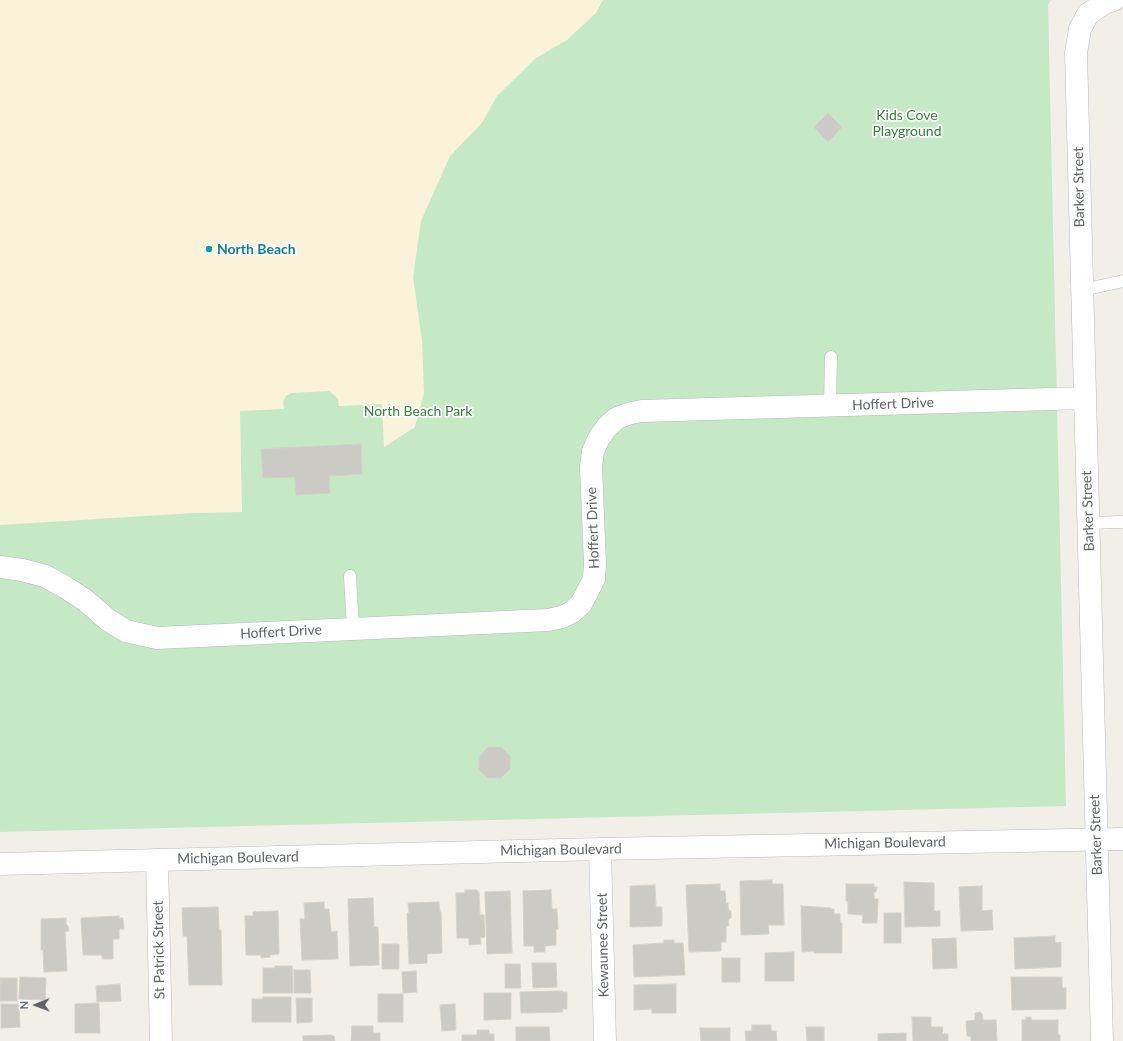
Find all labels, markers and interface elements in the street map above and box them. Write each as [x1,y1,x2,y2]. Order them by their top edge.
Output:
park label: Kids Cove Playground [872,107,942,140]
street label: Barker Street [1070,147,1088,227]
place label: North Beach [217,241,296,257]
marker: North Beach [204,244,214,254]
street label: Hoffert Drive [852,394,934,414]
park label: North Beach Park [364,403,472,419]
street label: Barker Street [1078,470,1098,552]
street label: Hoffert Drive [583,487,603,569]
street label: Hoffert Drive [240,621,322,643]
street label: Barker Street [1086,794,1106,876]
street label: Michigan Boulevard [824,834,946,852]
street label: Michigan Boulevard [500,841,622,859]
street label: Michigan Boulevard [177,849,299,867]
street label: Kewaunee Street [594,892,612,998]
street label: St Patrick Street [150,901,168,999]
north arrow [16,985,56,1025]
text: N [17,1001,30,1010]

